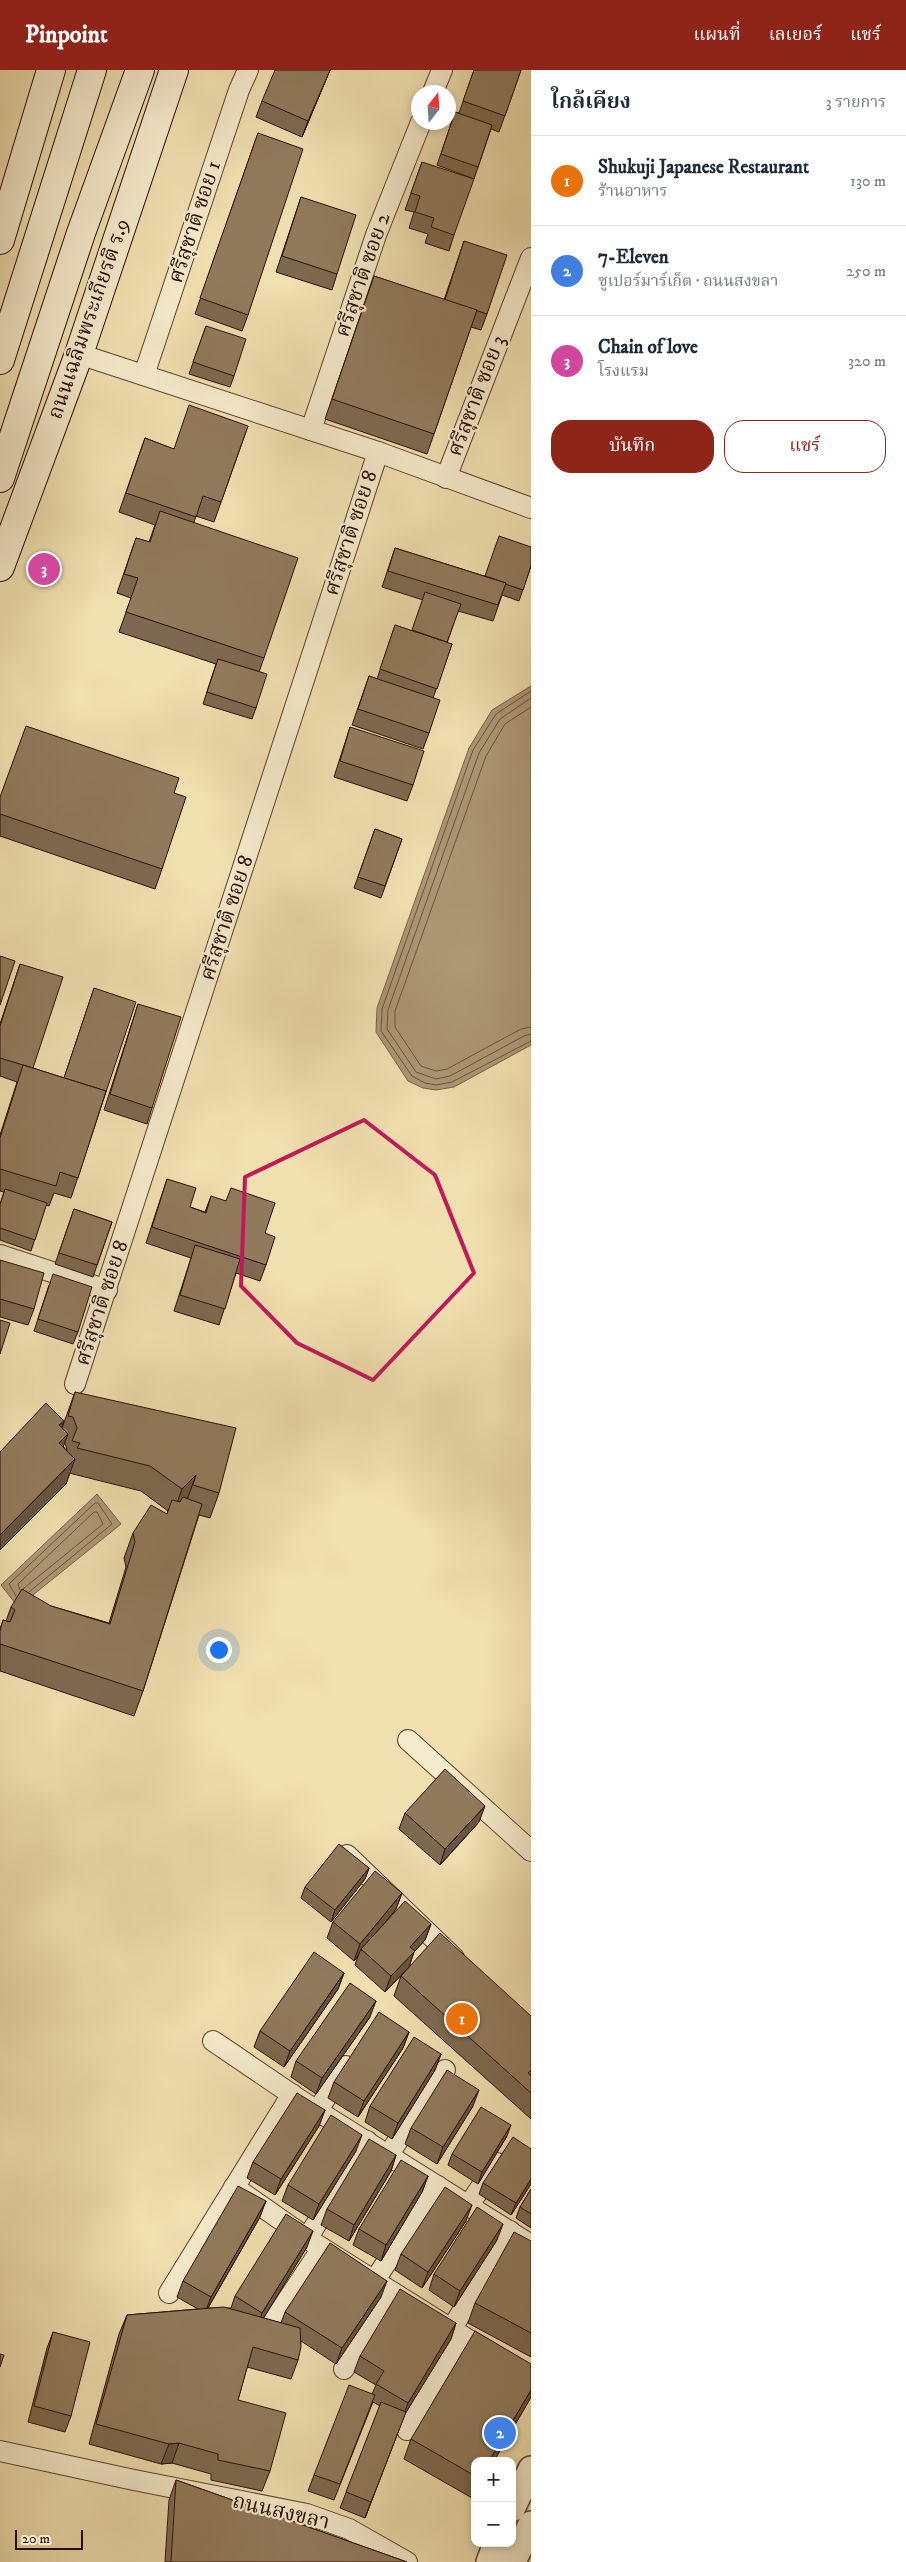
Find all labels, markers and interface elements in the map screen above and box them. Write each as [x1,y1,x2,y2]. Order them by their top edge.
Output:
text: Pinpoint [25,20,108,50]
text: แผนที่ [693,24,741,46]
text: เลเยอร์ [769,24,822,46]
text: แชร์ [850,24,881,46]
north arrow [411,85,456,130]
text: ใกล้เคียง [551,89,631,115]
text: 3 รายการ [826,92,886,112]
text: Shukuji Japanese Restaurant [598,156,809,179]
street label: ศรีสุชาติ ซอย 1 [163,158,227,286]
text: 1 [564,171,570,191]
text: 130 m [850,171,886,191]
text: ร้านอาหาร [598,181,667,201]
street label: ศรีสุชาติ ซอย 2 [330,209,397,341]
street label: ถนนเฉลิมพระเกียรติ ร.9 [42,215,136,423]
text: 7-Eleven [598,246,669,269]
text: 2 [563,261,571,281]
text: 250 m [846,261,886,281]
text: ซูเปอร์มาร์เก็ต · ถนนสงขลา [598,271,778,291]
street label: ศรีสุชาติ ซอย 3 [442,332,512,460]
text: Chain of love [598,336,698,359]
text: 3 [564,351,570,371]
text: 320 m [848,351,886,371]
text: โรงแรม [598,361,649,381]
button: บันทึก [551,420,714,473]
button: แชร์ [724,420,886,473]
street label: ศรีสุชาติ ซอย 8 [319,467,383,599]
pin: 3 [28,550,60,588]
street label: ศรีสุชาติ ซอย 8 [195,852,259,984]
street label: ศรีสุชาติ ซอย 8 [70,1237,134,1369]
your location [206,1637,232,1663]
pin: 1 [446,2000,478,2038]
pin: 2 [484,2414,516,2452]
map controls [471,2457,516,2547]
button: + [471,2457,516,2502]
street label: ถนนสงขลา [230,2488,332,2536]
button: − [471,2502,516,2547]
scale bar [15,2527,82,2550]
text: 20 m [22,2530,50,2548]

